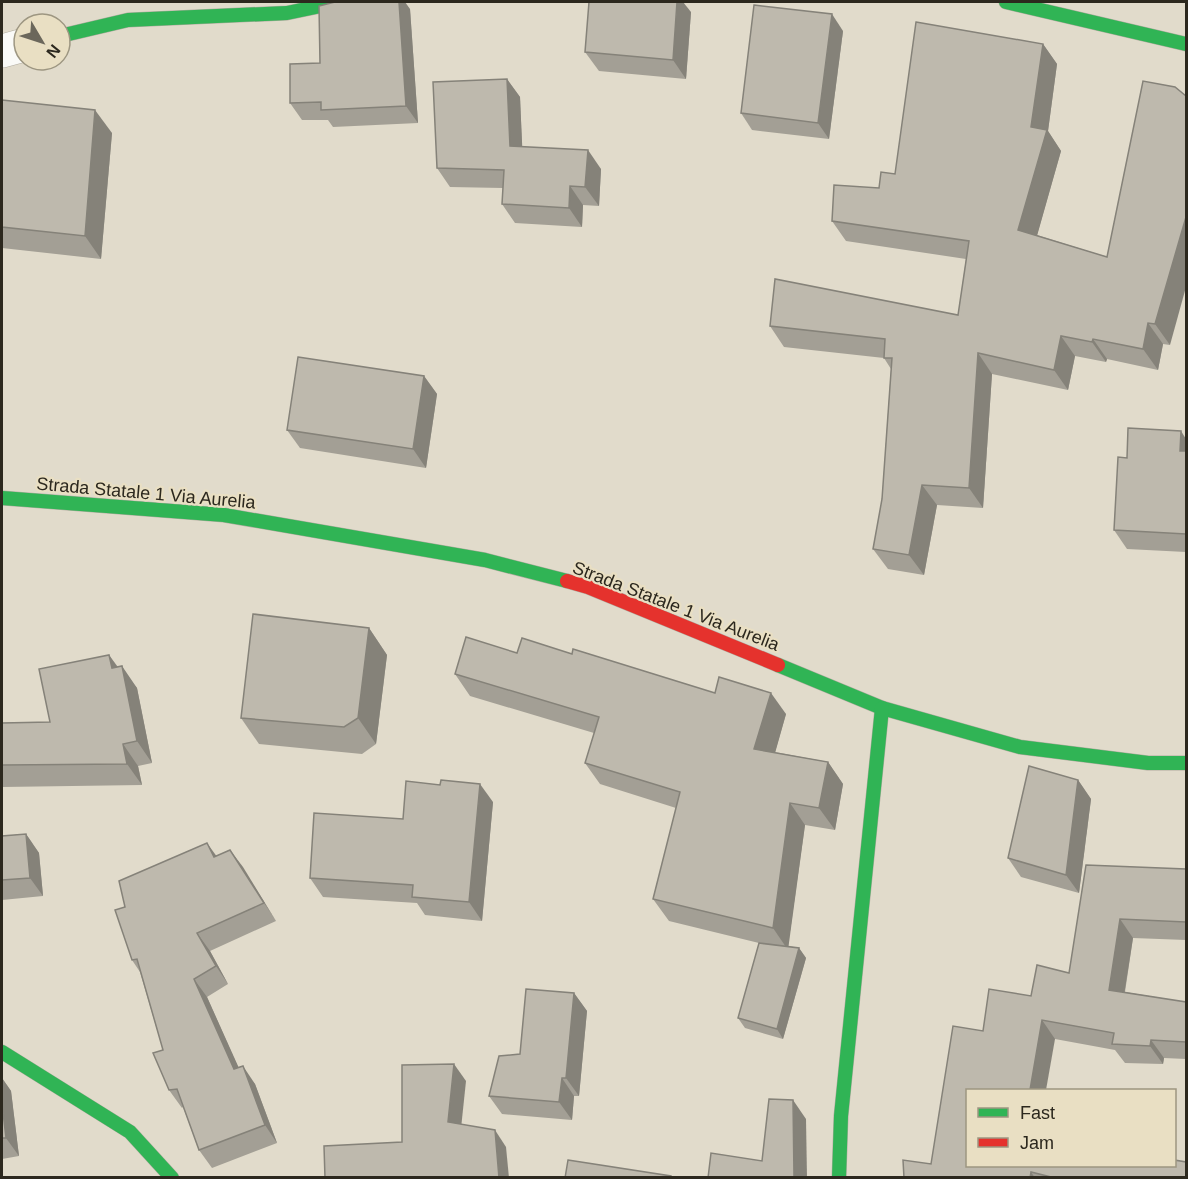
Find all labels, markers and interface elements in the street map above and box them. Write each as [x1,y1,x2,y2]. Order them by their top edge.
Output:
north arrow [12,12,72,72]
text: N [43,41,64,61]
street label: Strada Statale 1 Via Aurelia [36,473,257,513]
street label: Strada Statale 1 Via Aurelia [570,557,783,655]
legend [966,1089,1176,1167]
text: Fast [1020,1103,1055,1123]
text: Jam [1020,1133,1054,1153]

